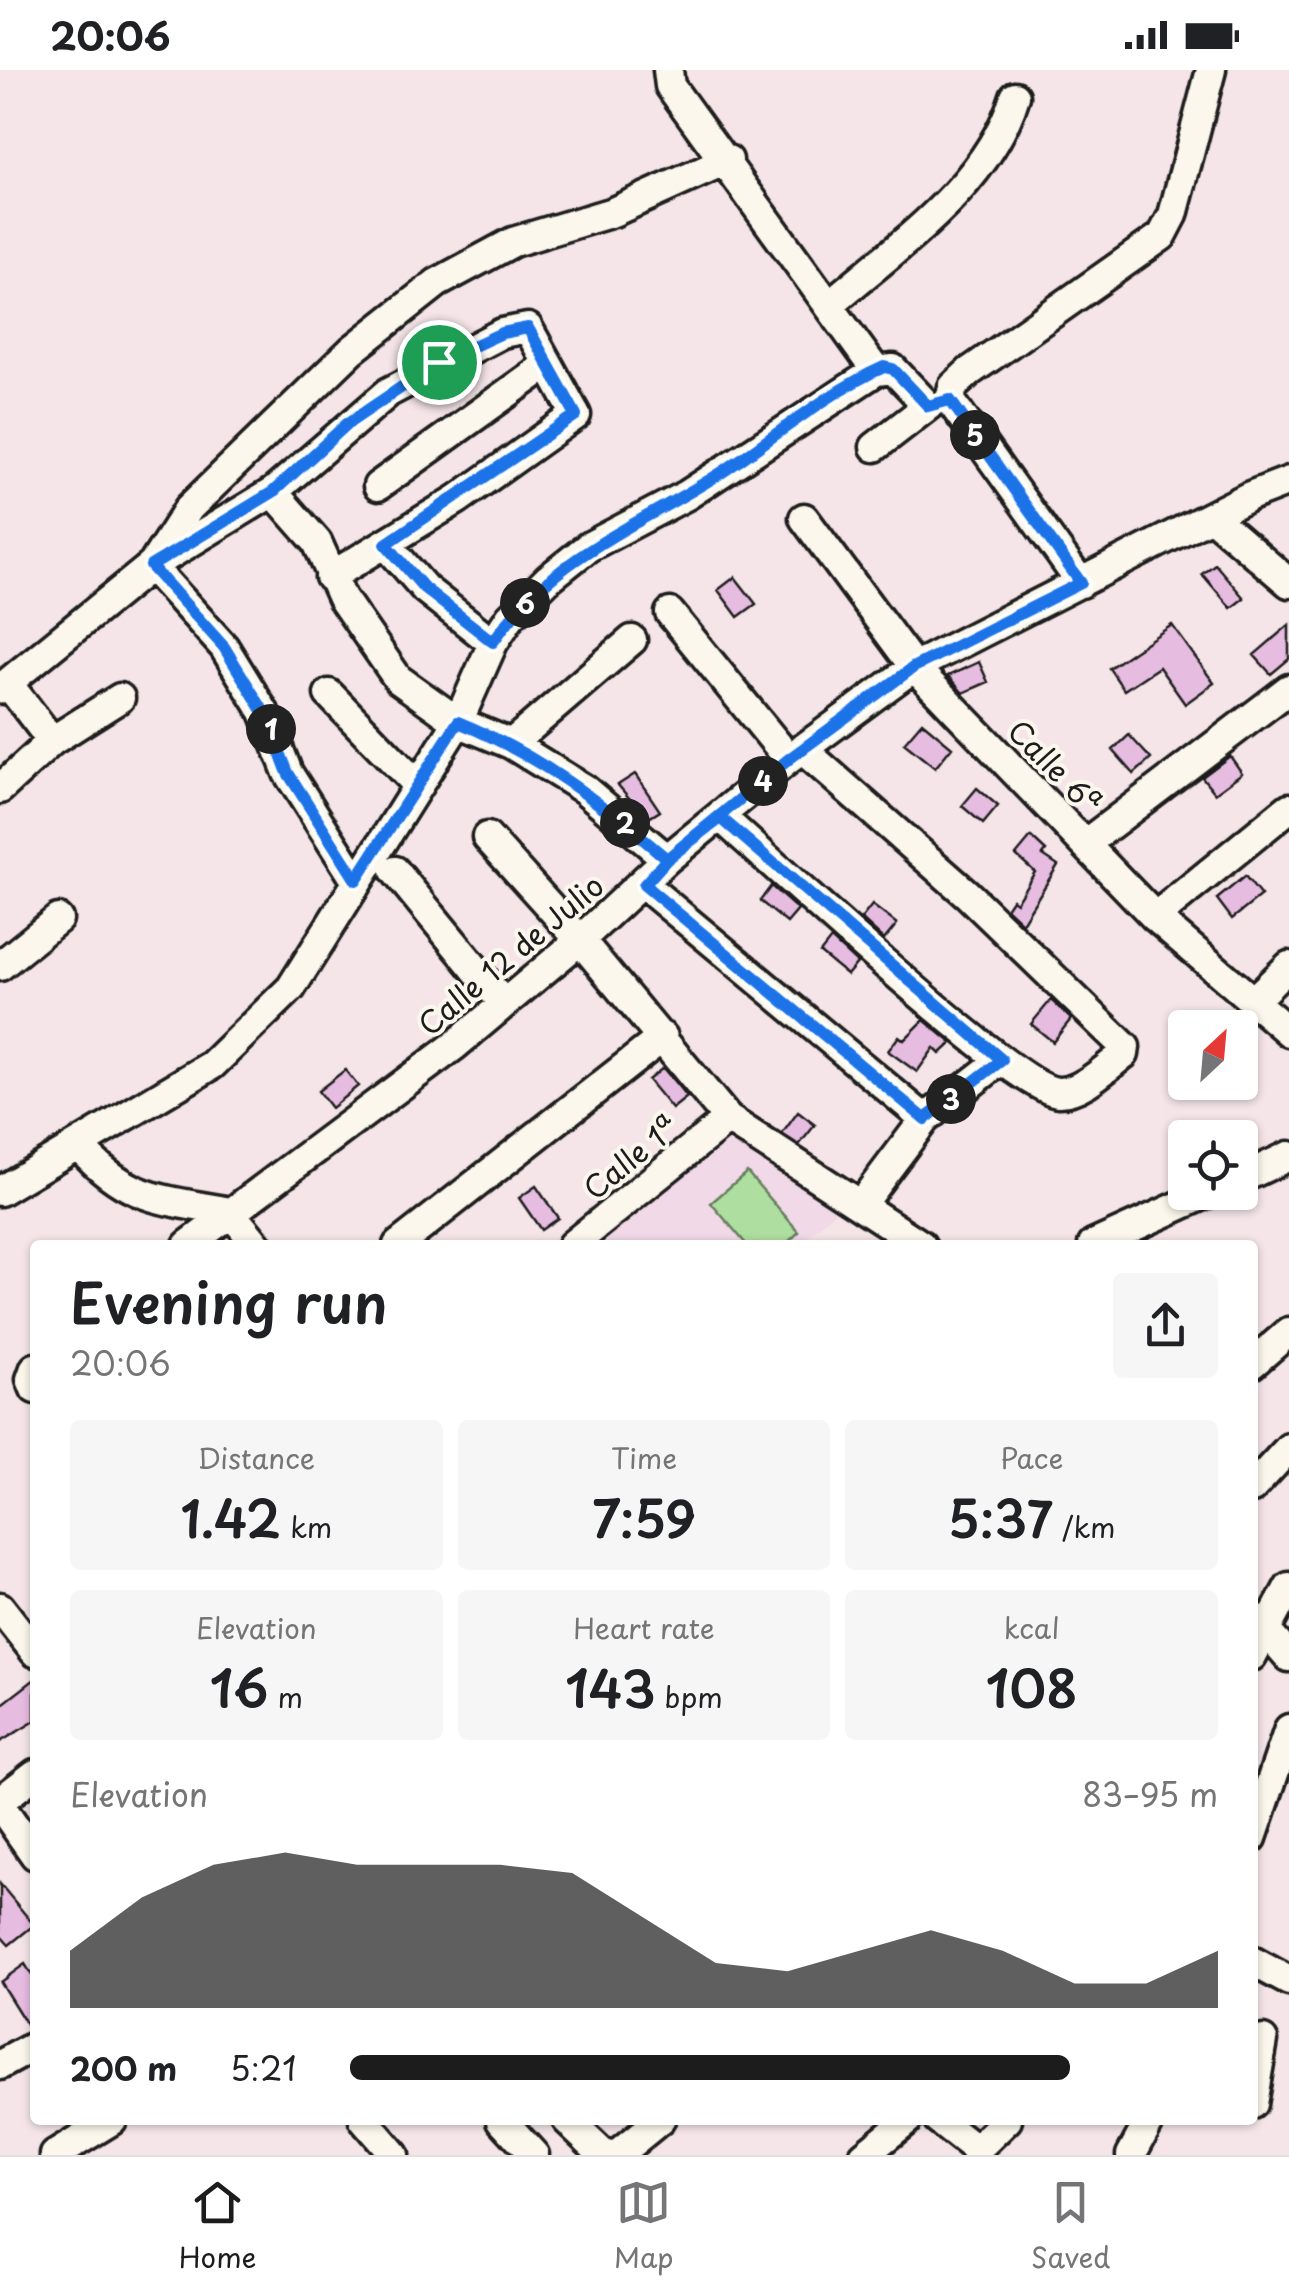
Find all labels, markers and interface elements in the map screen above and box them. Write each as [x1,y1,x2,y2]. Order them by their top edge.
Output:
text: 20:06 [50,7,171,64]
pin [397,320,482,405]
icon: arrive [412,335,467,390]
pin: 5 [950,410,1000,460]
text: 5 [966,413,984,456]
pin: 6 [500,578,550,628]
text: 6 [515,581,535,624]
pin: 1 [246,704,296,754]
text: 1 [264,707,278,750]
street label: Calle 6ª [998,708,1112,824]
pin: 4 [738,756,788,806]
text: 4 [753,759,773,802]
pin: 2 [600,798,650,848]
text: 2 [615,801,635,844]
street label: Calle 12 de Julio [407,863,613,1045]
north arrow [1168,1010,1258,1100]
map controls [1168,1010,1258,1210]
pin: 3 [926,1074,976,1124]
text: 3 [942,1077,960,1120]
street label: Calle 1ª [573,1105,687,1209]
button: locate [1168,1120,1258,1210]
text: Evening run [70,1260,388,1343]
button: share [1113,1273,1218,1378]
text: 20:06 [70,1339,171,1387]
text: Distance [198,1436,315,1479]
text: Time [611,1436,677,1479]
text: Pace [1000,1436,1063,1479]
text: 1.42 [180,1479,281,1555]
text: 7:59 [592,1479,696,1555]
text: 5:37 [948,1479,1053,1555]
text: km [281,1505,332,1548]
text: /km [1053,1505,1116,1548]
text: Elevation [196,1606,317,1649]
text: Heart rate [573,1606,715,1649]
text: kcal [1004,1606,1060,1649]
text: 16 [210,1649,268,1725]
text: 143 [565,1649,656,1725]
text: 108 [986,1649,1077,1725]
text: m [268,1675,303,1718]
text: bpm [656,1675,723,1718]
text: Elevation [70,1770,208,1818]
text: 83–95 m [1082,1770,1218,1818]
text: 200 m [70,2044,177,2092]
text: 5:21 [230,2044,297,2092]
tab: Home [179,2175,256,2278]
tab: Map [614,2175,674,2278]
tab: Saved [1031,2175,1110,2278]

